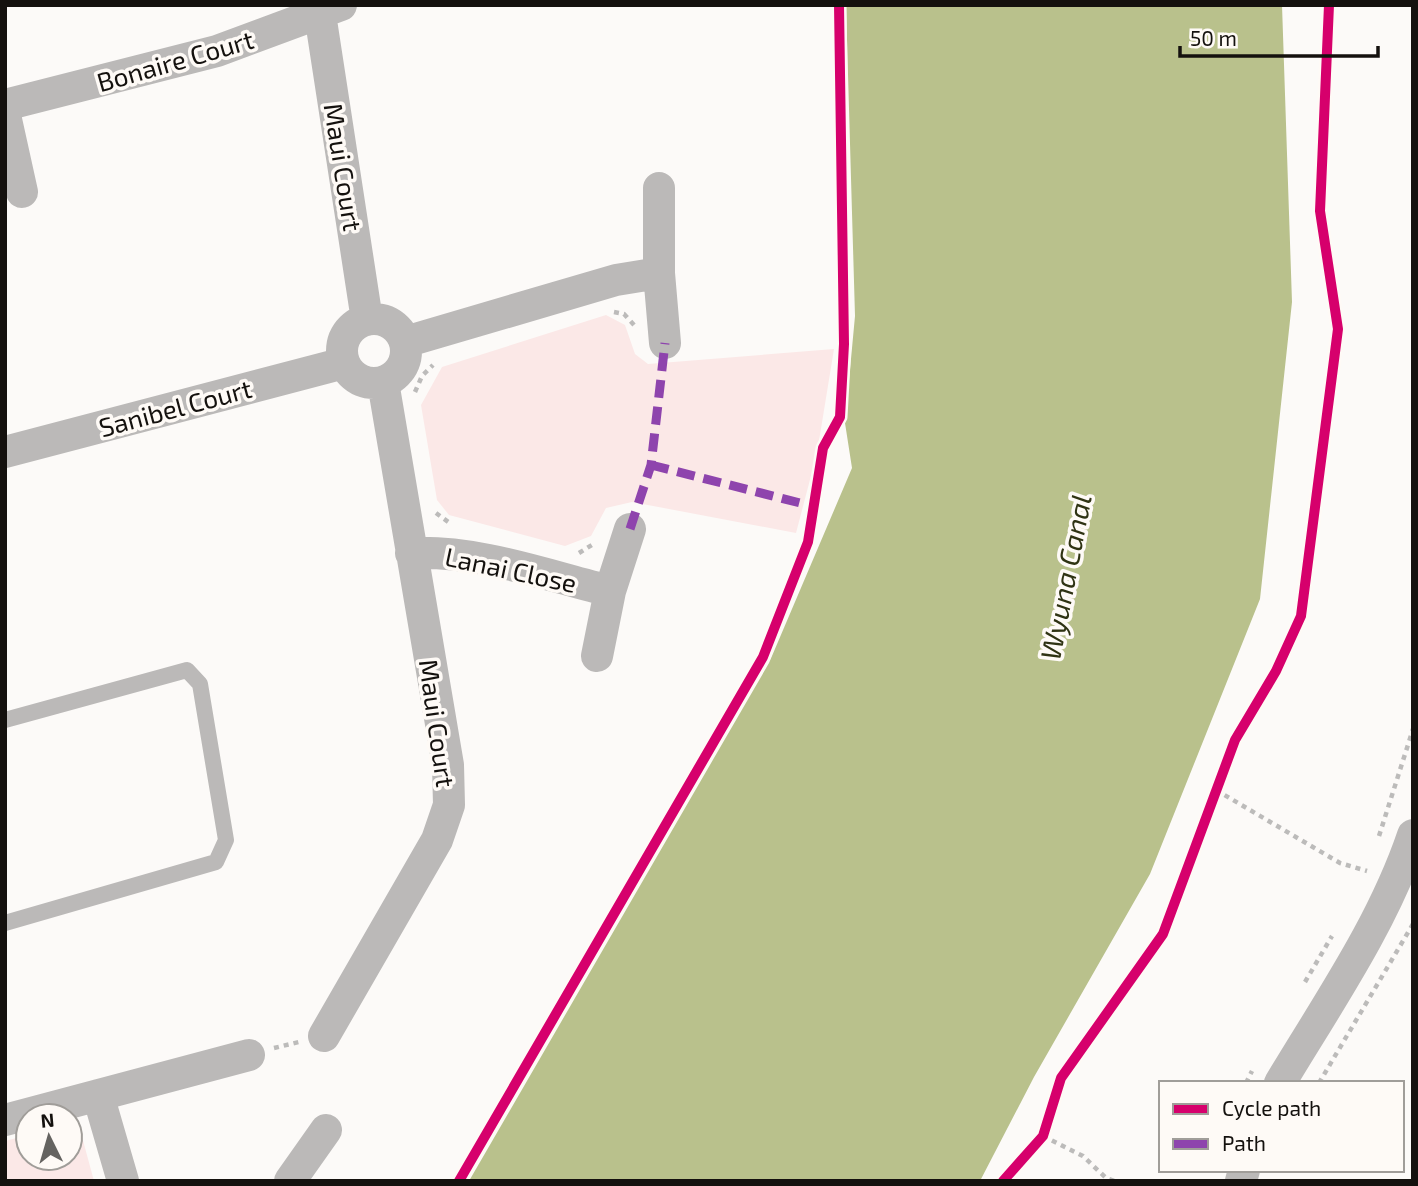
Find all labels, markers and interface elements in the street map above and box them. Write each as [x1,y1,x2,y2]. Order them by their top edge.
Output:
scale bar [1180,14,1378,58]
street label: Bonaire Court [93,23,257,97]
text: 50 m [1190,25,1237,50]
street label: Maui Court [319,101,369,233]
street label: Sanibel Court [95,372,255,442]
water label: Wyuna Canal [1032,491,1098,663]
street label: Lanai Close [442,540,580,598]
street label: Maui Court [414,657,462,789]
legend [1159,1081,1404,1172]
text: Cycle path [1222,1095,1321,1120]
north arrow [14,1102,84,1172]
text: N [40,1108,55,1132]
text: Path [1222,1130,1266,1155]

